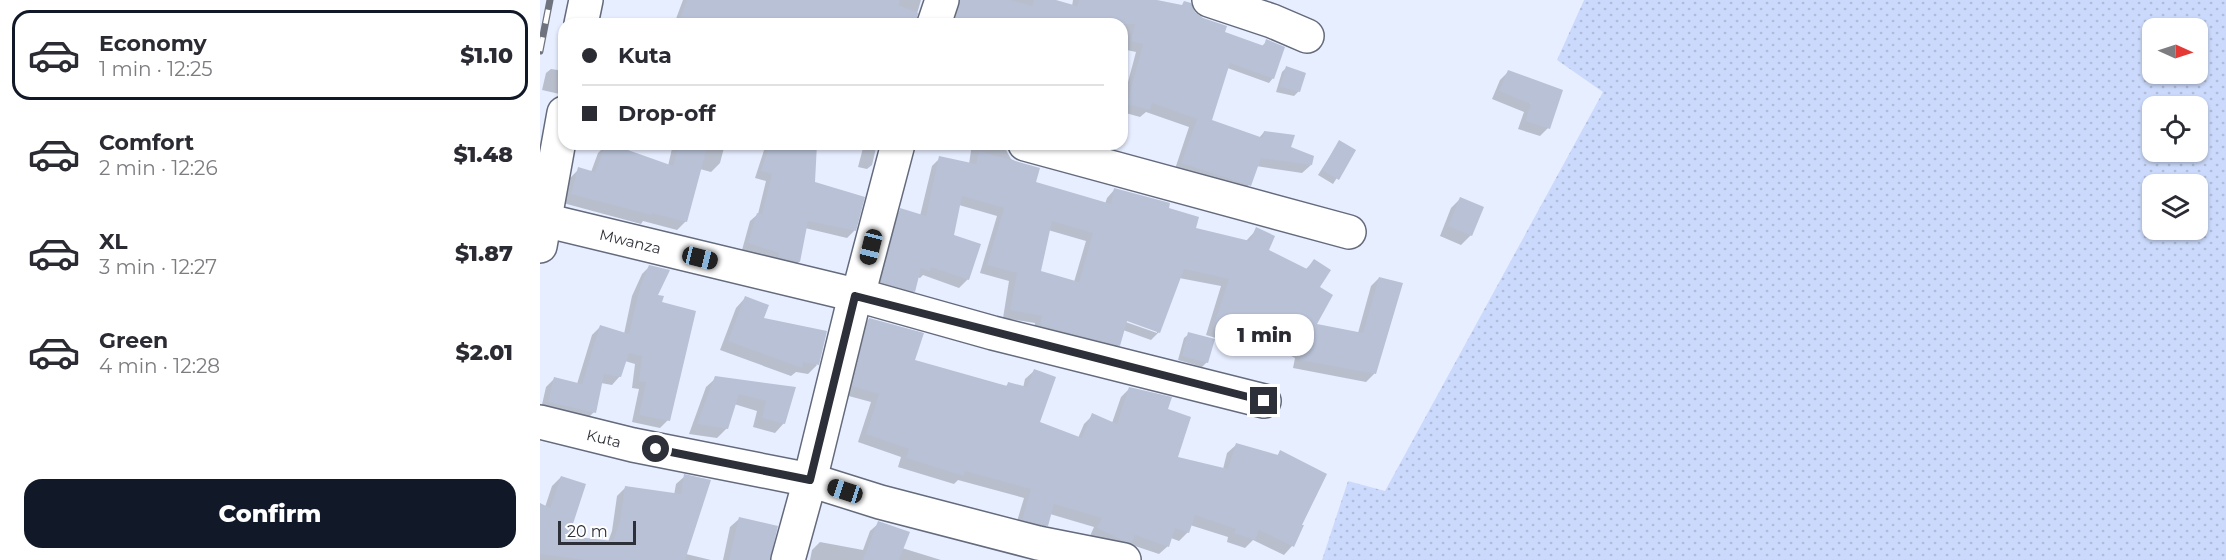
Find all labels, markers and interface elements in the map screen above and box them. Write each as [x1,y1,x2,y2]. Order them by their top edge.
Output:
north arrow [2142,18,2208,84]
map controls [2142,18,2208,240]
icon: car [27,28,81,82]
text: Economy [99,30,207,57]
text: $1.10 [460,42,513,69]
text: Kuta [618,42,672,69]
text: 1 min · 12:25 [99,57,213,81]
button: locate [2142,96,2208,162]
text: Drop-off [618,100,716,127]
icon: car [27,127,81,181]
text: Comfort [99,129,194,156]
text: $1.48 [453,141,513,168]
text: 2 min · 12:26 [99,156,218,180]
button: layers [2142,174,2208,240]
street label: Mwanza [598,224,663,257]
icon: car [27,226,81,280]
car [858,227,884,267]
text: XL [99,228,128,255]
text: $1.87 [455,240,513,267]
car [680,245,720,271]
text: 3 min · 12:27 [99,255,217,279]
callout: 1 min [1214,314,1314,356]
text: 1 min [1237,323,1292,347]
icon: car [27,325,81,379]
text: Green [99,327,168,354]
text: $2.01 [456,339,513,366]
text: 4 min · 12:28 [99,354,220,378]
route end [1250,387,1277,414]
street label: Kuta [585,424,623,451]
route start [642,435,669,462]
car [825,477,865,505]
button: Confirm [24,479,516,548]
scale bar [558,518,636,546]
text: 20 m [567,522,608,541]

